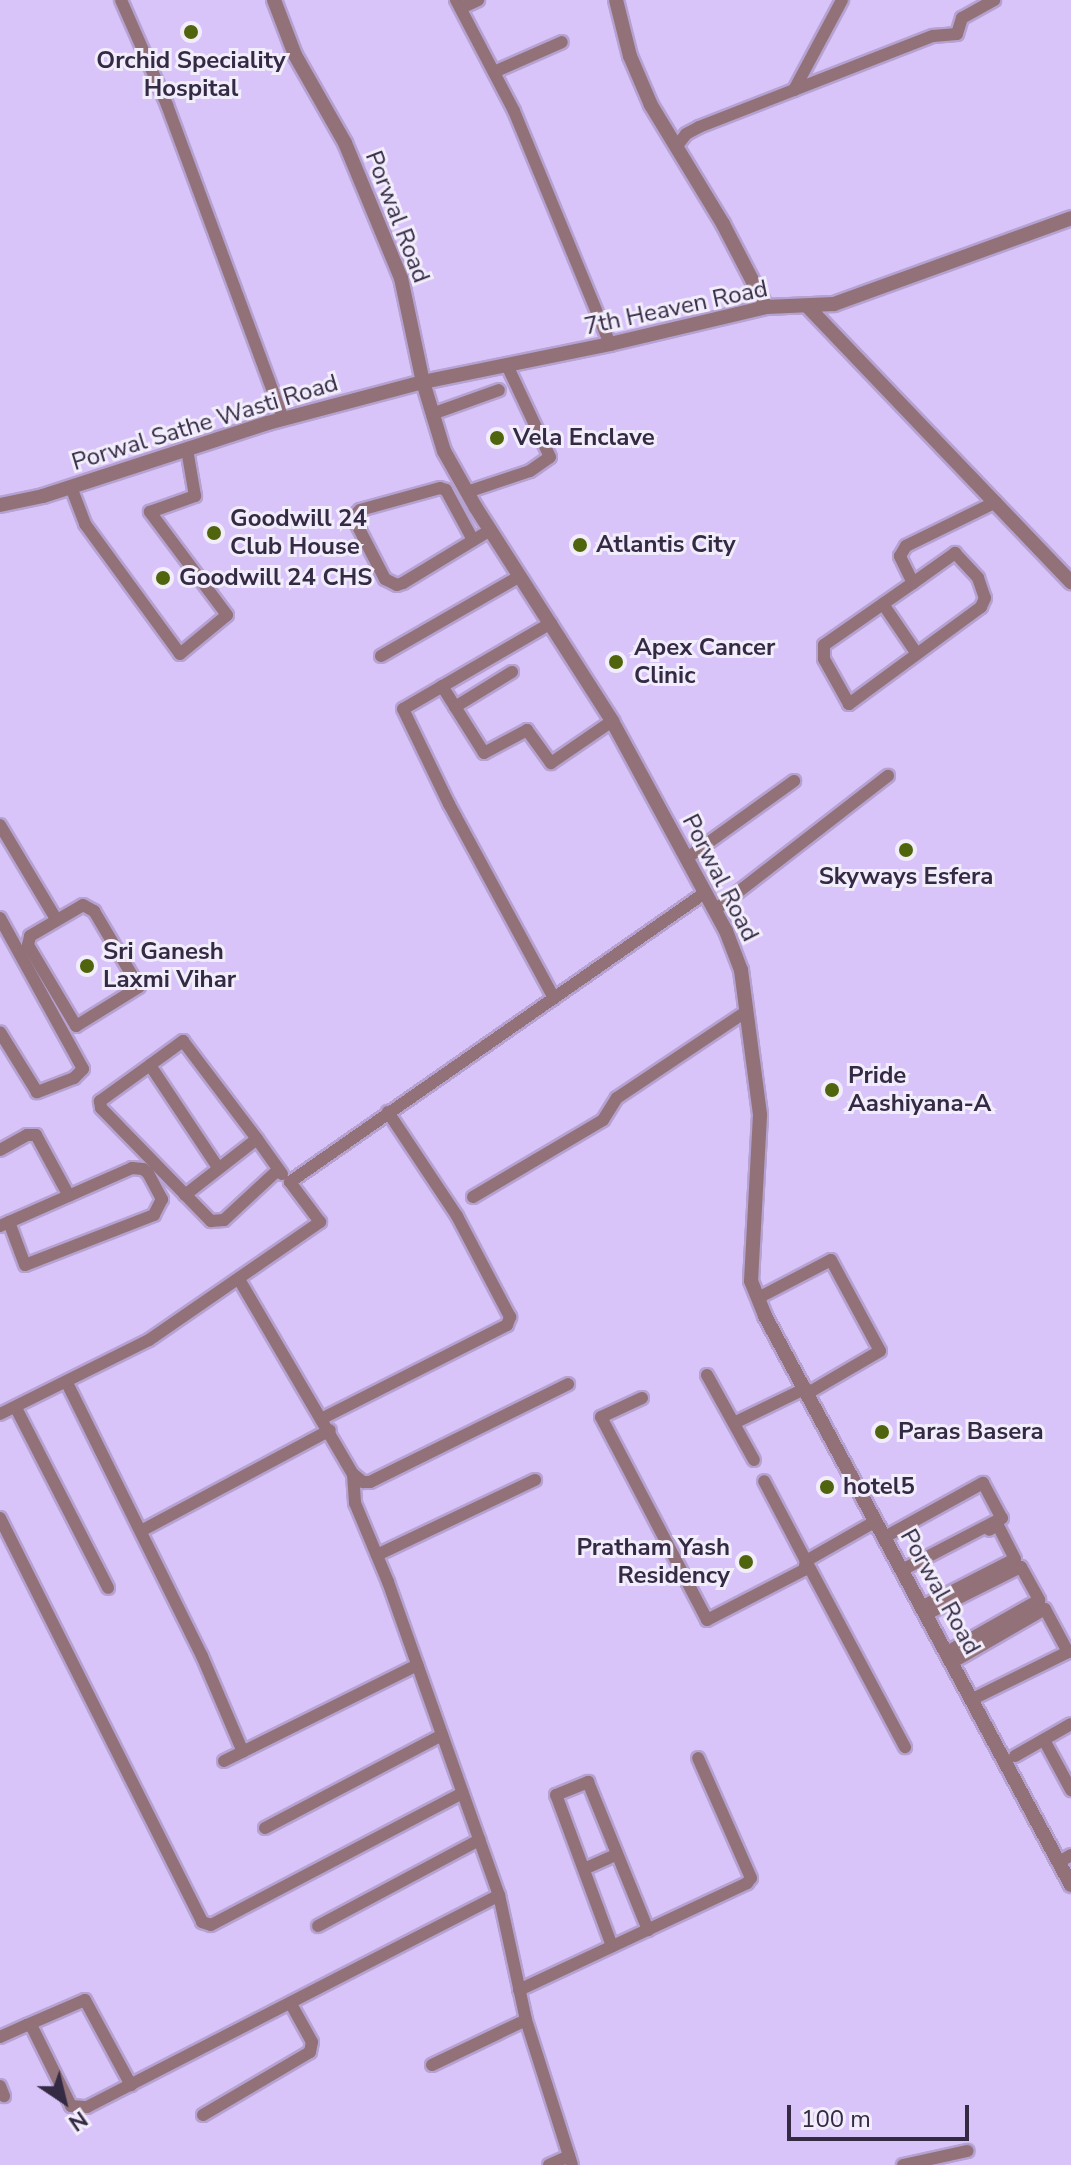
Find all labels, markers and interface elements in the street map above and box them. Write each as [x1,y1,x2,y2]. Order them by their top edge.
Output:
marker: Orchid Speciality Hospital [180,21,202,43]
place label: Orchid Speciality Hospital [96,47,286,103]
street label: Porwal Road [359,147,435,287]
street label: 7th Heaven Road [582,274,770,342]
street label: Porwal Sathe Wasti Road [68,369,342,477]
place label: Vela Enclave [513,424,655,452]
marker: Vela Enclave [488,429,506,447]
place label: Goodwill 24 Club House [230,505,367,561]
marker: Goodwill 24 Club House [205,524,223,542]
place label: Atlantis City [596,531,736,559]
marker: Atlantis City [571,536,589,554]
place label: Goodwill 24 CHS [179,564,372,592]
marker: Goodwill 24 CHS [154,569,172,587]
place label: Apex Cancer Clinic [634,634,775,690]
marker: Apex Cancer Clinic [605,651,627,673]
street label: Porwal Road [676,809,764,947]
marker: Skyways Esfera [897,841,915,859]
place label: Skyways Esfera [819,863,993,891]
place label: Sri Ganesh Laxmi Vihar [103,938,236,994]
marker: Sri Ganesh Laxmi Vihar [78,957,96,975]
place label: Pride Aashiyana-A [848,1062,991,1118]
marker: Pride Aashiyana-A [823,1081,841,1099]
place label: Paras Basera [898,1418,1044,1446]
marker: Paras Basera [873,1423,891,1441]
place label: hotel5 [843,1473,915,1501]
marker: hotel5 [818,1478,836,1496]
street label: Porwal Road [894,1524,986,1660]
place label: Pratham Yash Residency [576,1534,730,1590]
marker: Pratham Yash Residency [737,1553,755,1571]
north arrow [24,2061,104,2141]
scale bar [791,2089,973,2139]
text: 100 m [801,2103,871,2135]
text: N [62,2104,93,2138]

